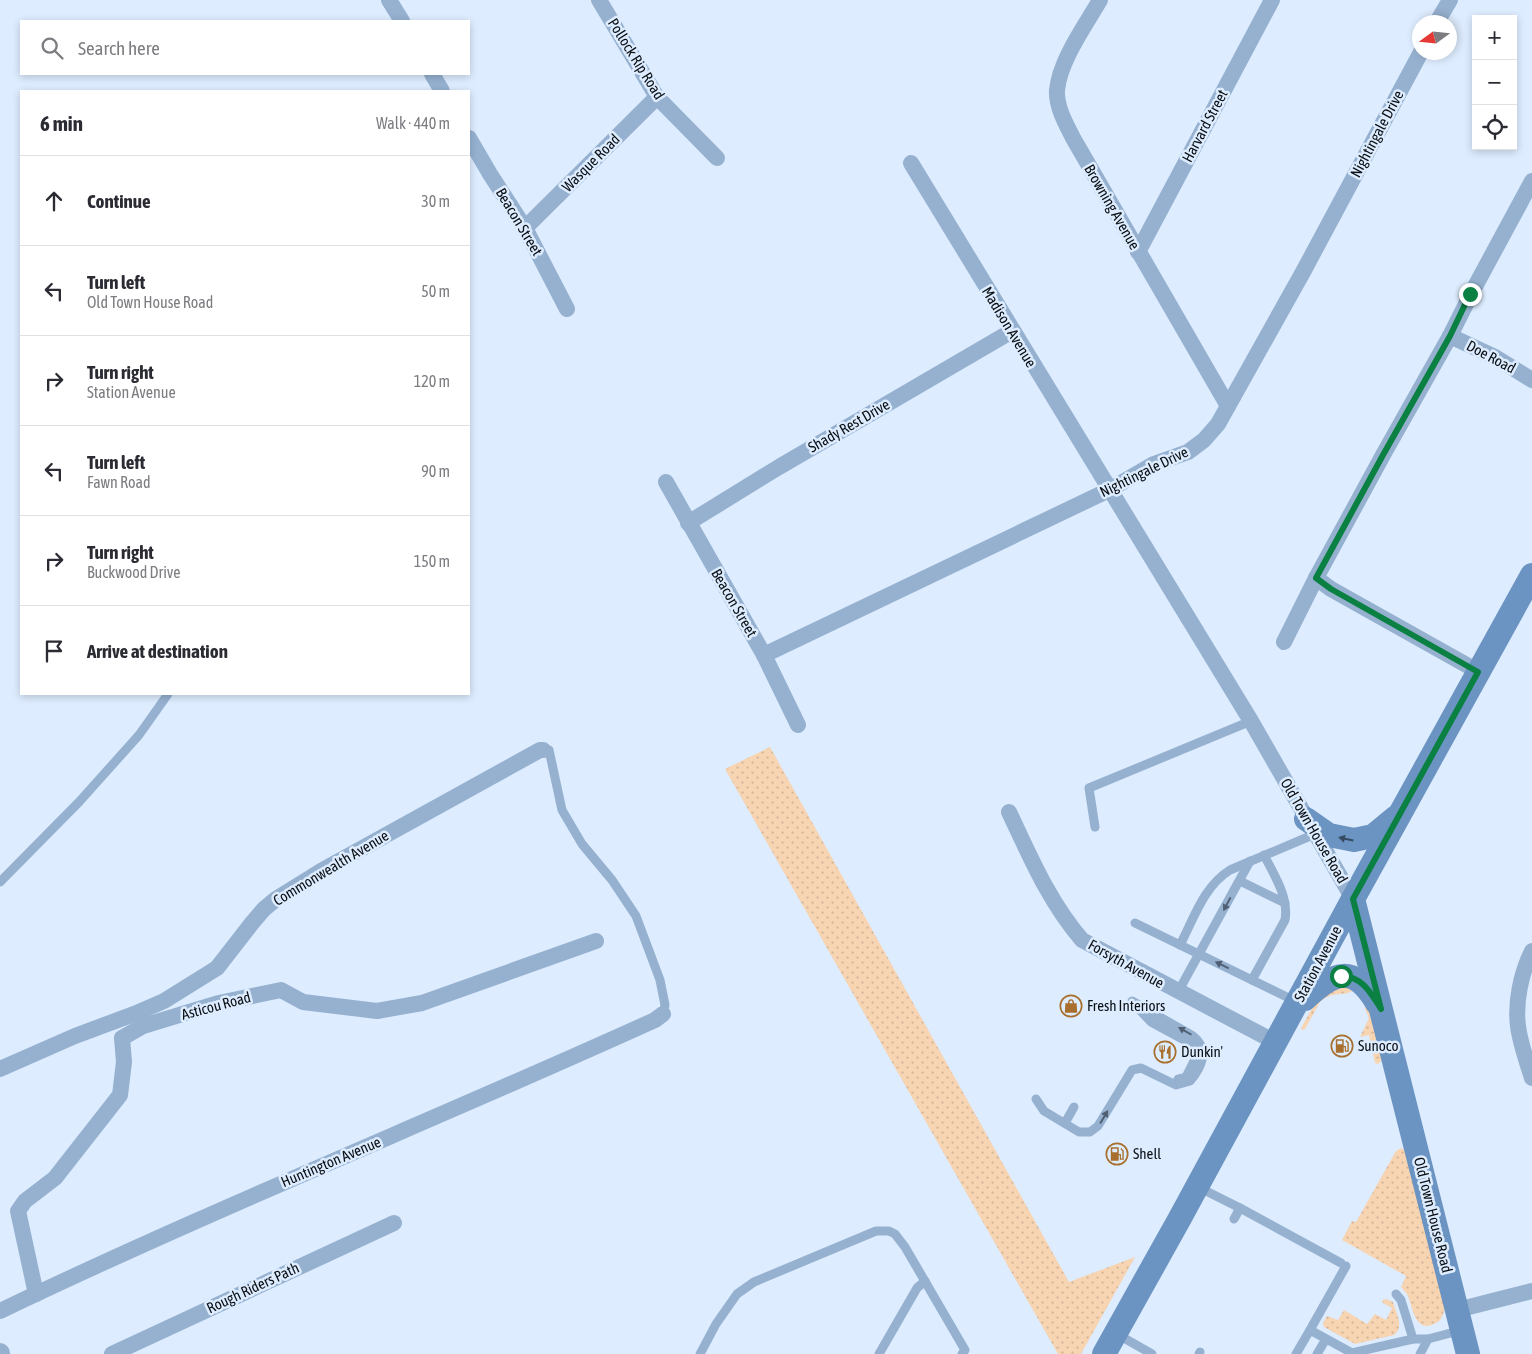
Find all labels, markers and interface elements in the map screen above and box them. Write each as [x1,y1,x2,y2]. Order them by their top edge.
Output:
street label: Pollock Rip Road [605,15,668,102]
north arrow [1412,15,1457,60]
map controls [1472,15,1517,150]
button: + [1472,15,1517,60]
search box [20,20,470,75]
icon: search [38,34,66,62]
text: Search here [78,37,160,59]
button: − [1472,60,1517,105]
street label: Harvard Street [1178,87,1231,165]
street label: Nightingale Drive [1347,87,1407,180]
button: locate [1472,105,1517,150]
text: 6 min [40,111,83,135]
text: Walk · 440 m [376,114,450,132]
street label: Wasque Road [558,130,623,195]
street label: Browning Avenue [1081,161,1144,252]
street label: Beacon Street [493,185,546,259]
icon: ahead [40,187,68,215]
text: Continue [87,190,151,212]
text: 30 m [421,192,450,210]
text: Turn left [87,271,145,293]
icon: left [40,277,68,305]
text: 50 m [421,282,450,300]
street label: Madison Avenue [979,283,1040,370]
route end [1459,283,1482,306]
text: Old Town House Road [87,293,213,311]
street label: Doe Road [1464,337,1519,376]
text: Turn right [87,361,154,383]
icon: right [40,367,68,395]
text: 120 m [414,372,450,390]
text: Station Avenue [87,383,176,401]
street label: Shady Rest Drive [805,395,893,456]
street label: Nightingale Drive [1097,443,1191,500]
text: Turn left [87,451,145,473]
icon: left [40,457,68,485]
text: 90 m [421,462,450,480]
text: Fawn Road [87,473,151,491]
text: Turn right [87,541,154,563]
icon: right [40,547,68,575]
text: 150 m [414,552,450,570]
text: Buckwood Drive [87,563,181,581]
street label: Beacon Street [708,566,761,640]
icon: arrive [40,637,68,665]
text: Arrive at destination [87,640,228,662]
street label: Old Town House Road [1277,775,1351,886]
street label: Commonwealth Avenue [270,826,392,909]
one-way arrow [1338,834,1354,842]
one-way arrow [1223,897,1232,911]
street label: Station Avenue [1291,923,1345,1005]
street label: Forsyth Avenue [1085,936,1167,991]
one-way arrow [1215,961,1230,969]
route start [1330,965,1353,988]
street label: Asticou Road [179,988,252,1023]
shop icon: Fresh Interiors [1059,994,1083,1018]
place label: Fresh Interiors [1087,997,1165,1014]
one-way arrow [1178,1026,1191,1035]
fuel station icon: Sunoco [1330,1034,1354,1058]
place label: Sunoco [1358,1037,1398,1054]
restaurant icon: Dunkin' [1153,1040,1177,1064]
place label: Dunkin' [1181,1043,1223,1060]
one-way arrow [1099,1110,1108,1123]
street label: Huntington Avenue [278,1133,383,1190]
fuel station icon: Shell [1105,1142,1129,1166]
place label: Shell [1133,1145,1161,1162]
street label: Old Town House Road [1411,1155,1456,1274]
street label: Rough Riders Path [204,1259,302,1316]

